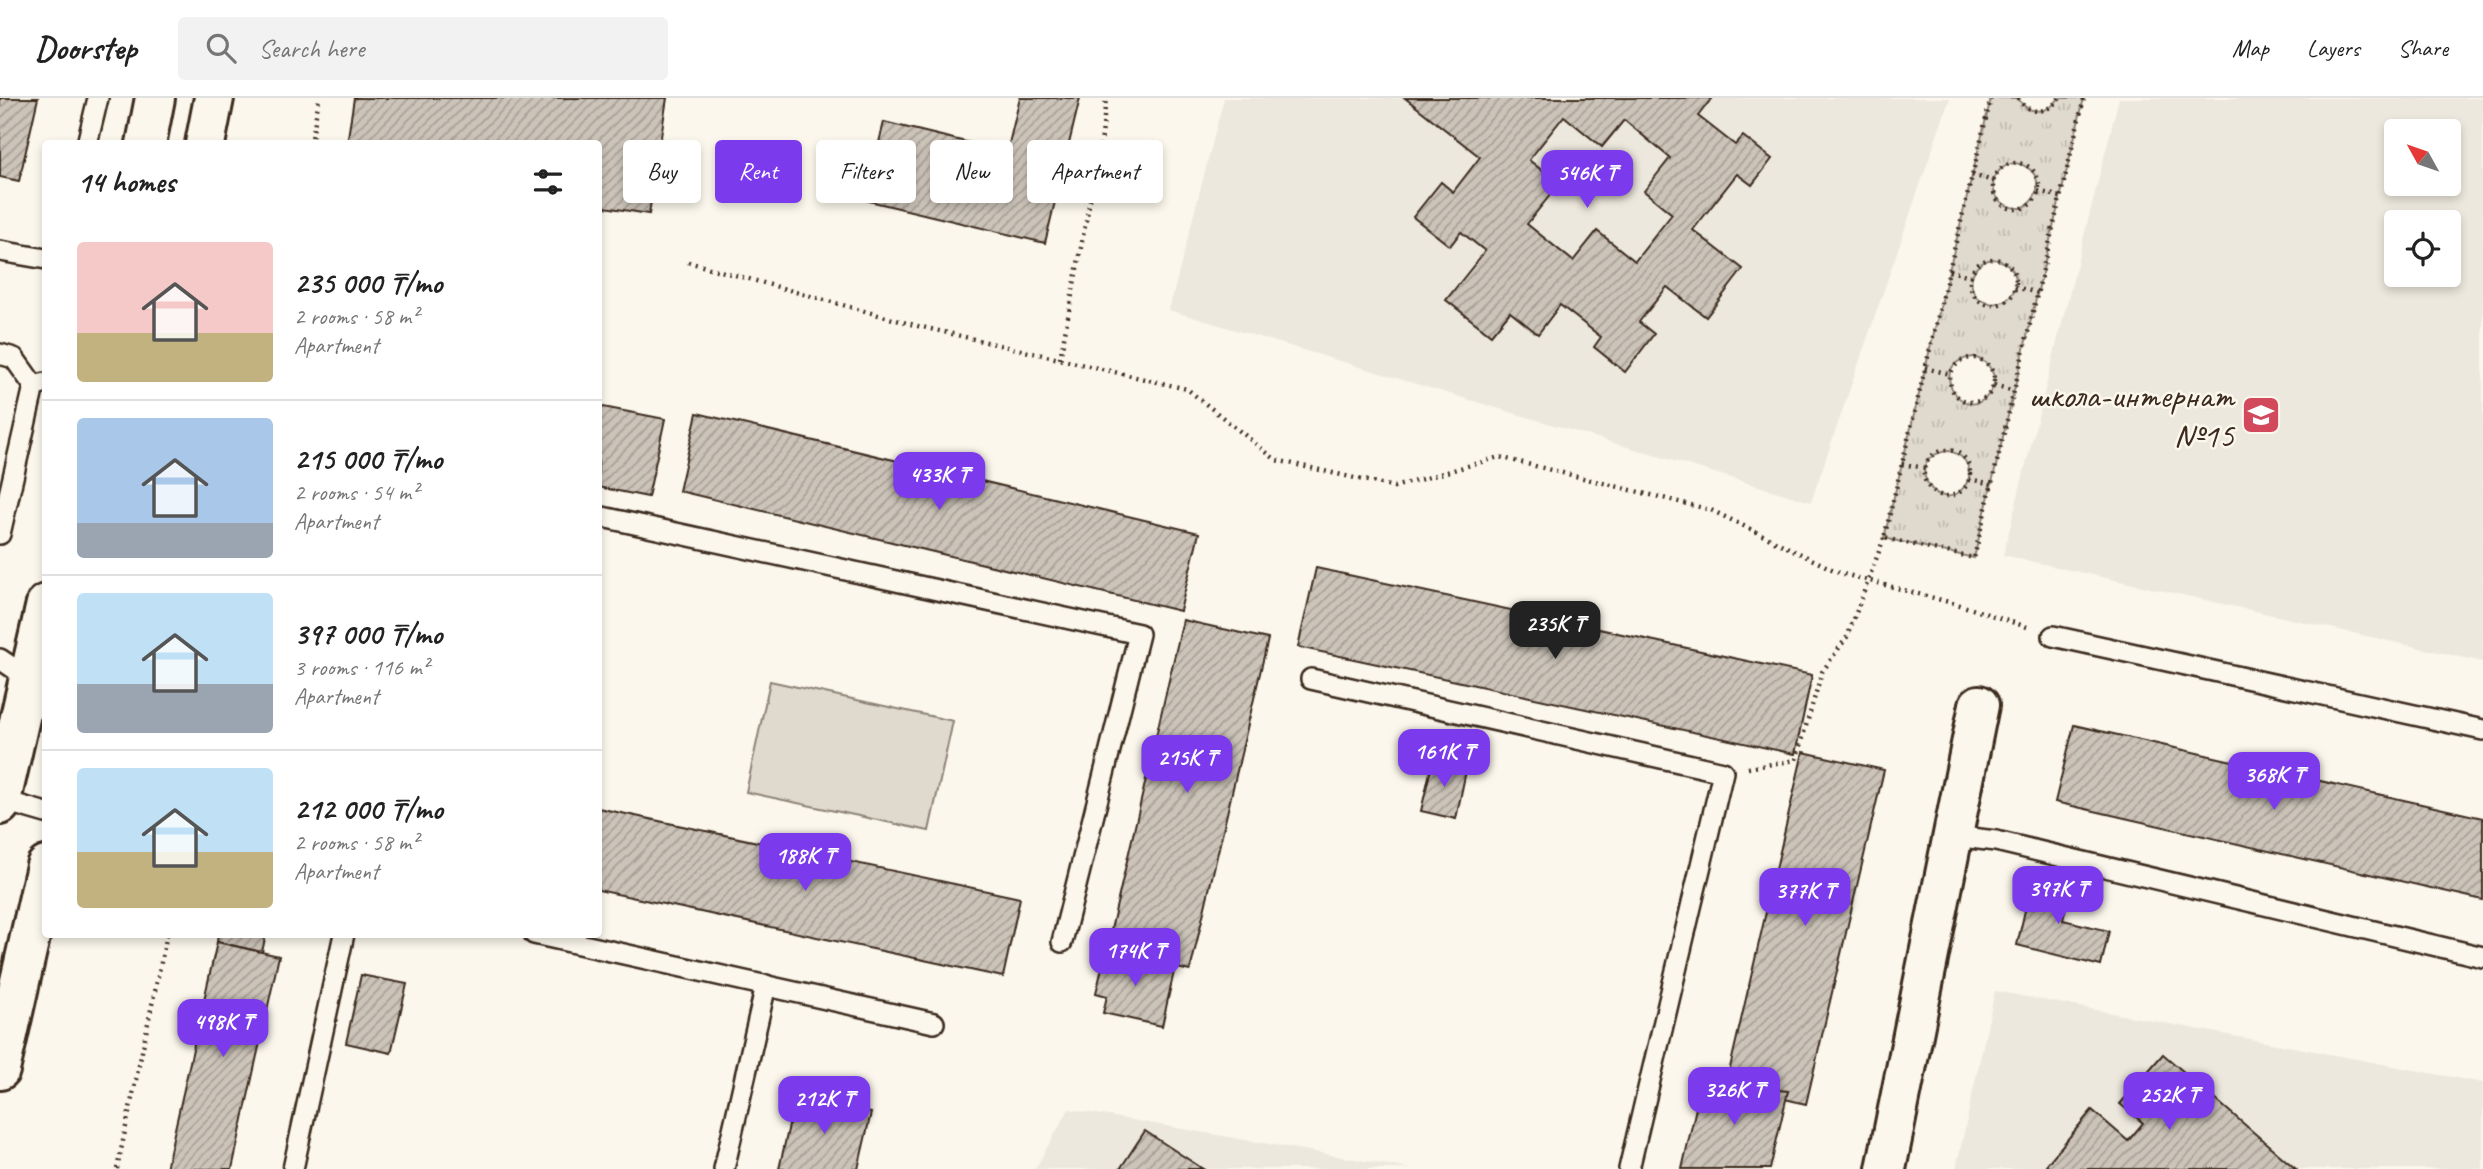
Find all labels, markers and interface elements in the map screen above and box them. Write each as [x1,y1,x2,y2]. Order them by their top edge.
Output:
search box [178,17,668,80]
text: Doorstep [35,27,136,69]
icon: search [202,29,240,67]
text: Search here [258,32,364,65]
text: Map [2232,33,2269,63]
text: Layers [2307,33,2360,63]
text: Share [2398,33,2448,63]
north arrow [2384,119,2460,196]
map controls [2384,119,2461,287]
chip: Buy [623,140,701,203]
chip: Rent [715,140,802,203]
chip: Filters [816,140,916,203]
chip: New [930,140,1013,203]
chip: Apartment [1027,140,1163,203]
pin: 546K ₸ [1530,150,1644,210]
text: 546K ₸ [1557,158,1617,187]
text: 14 homes [77,163,175,201]
icon: filters [529,163,567,201]
button: locate [2384,210,2461,287]
text: 235 000 ₸/mo [294,264,442,302]
icon: home [133,270,217,354]
text: 2 rooms · 58 m² [294,302,418,331]
text: Apartment [294,331,379,360]
place label: школа-интернат №15 [2029,373,2237,458]
school or university icon: школа-интернат №15 [2240,394,2282,436]
text: 215 000 ₸/mo [294,440,442,478]
icon: home [133,446,217,530]
pin: 433K ₸ [882,452,996,512]
text: 433K ₸ [909,460,969,489]
text: 2 rooms · 54 m² [294,478,418,507]
text: Apartment [294,507,379,536]
pin: 235K ₸ [1498,602,1612,661]
text: 235K ₸ [1525,609,1585,638]
text: 397 000 ₸/mo [294,615,442,653]
icon: home [133,621,217,705]
text: 3 rooms · 116 m² [294,653,429,682]
text: Apartment [294,682,379,711]
pin: 161K ₸ [1387,730,1501,789]
pin: 215K ₸ [1130,736,1244,795]
text: 161K ₸ [1414,737,1474,766]
text: 215K ₸ [1157,743,1217,772]
pin: 368K ₸ [2217,752,2331,812]
text: 368K ₸ [2244,760,2304,789]
text: 212 000 ₸/mo [294,790,443,828]
icon: home [133,796,217,880]
text: 2 rooms · 58 m² [294,828,418,857]
pin: 188K ₸ [748,834,862,893]
text: 188K ₸ [775,841,835,870]
text: Apartment [294,857,379,886]
pin: 397K ₸ [2001,866,2115,926]
pin: 377K ₸ [1748,868,1862,928]
text: 397K ₸ [2028,874,2088,903]
text: 377K ₸ [1775,876,1835,905]
pin: 174K ₸ [1078,928,1192,988]
text: 174K ₸ [1105,936,1165,965]
pin: 498K ₸ [166,1000,280,1059]
text: 498K ₸ [193,1007,253,1036]
pin: 326K ₸ [1677,1068,1791,1127]
pin: 252K ₸ [2112,1072,2226,1132]
text: 326K ₸ [1704,1075,1764,1104]
pin: 212K ₸ [767,1076,881,1136]
text: 252K ₸ [2139,1080,2199,1109]
text: 212K ₸ [794,1084,854,1113]

